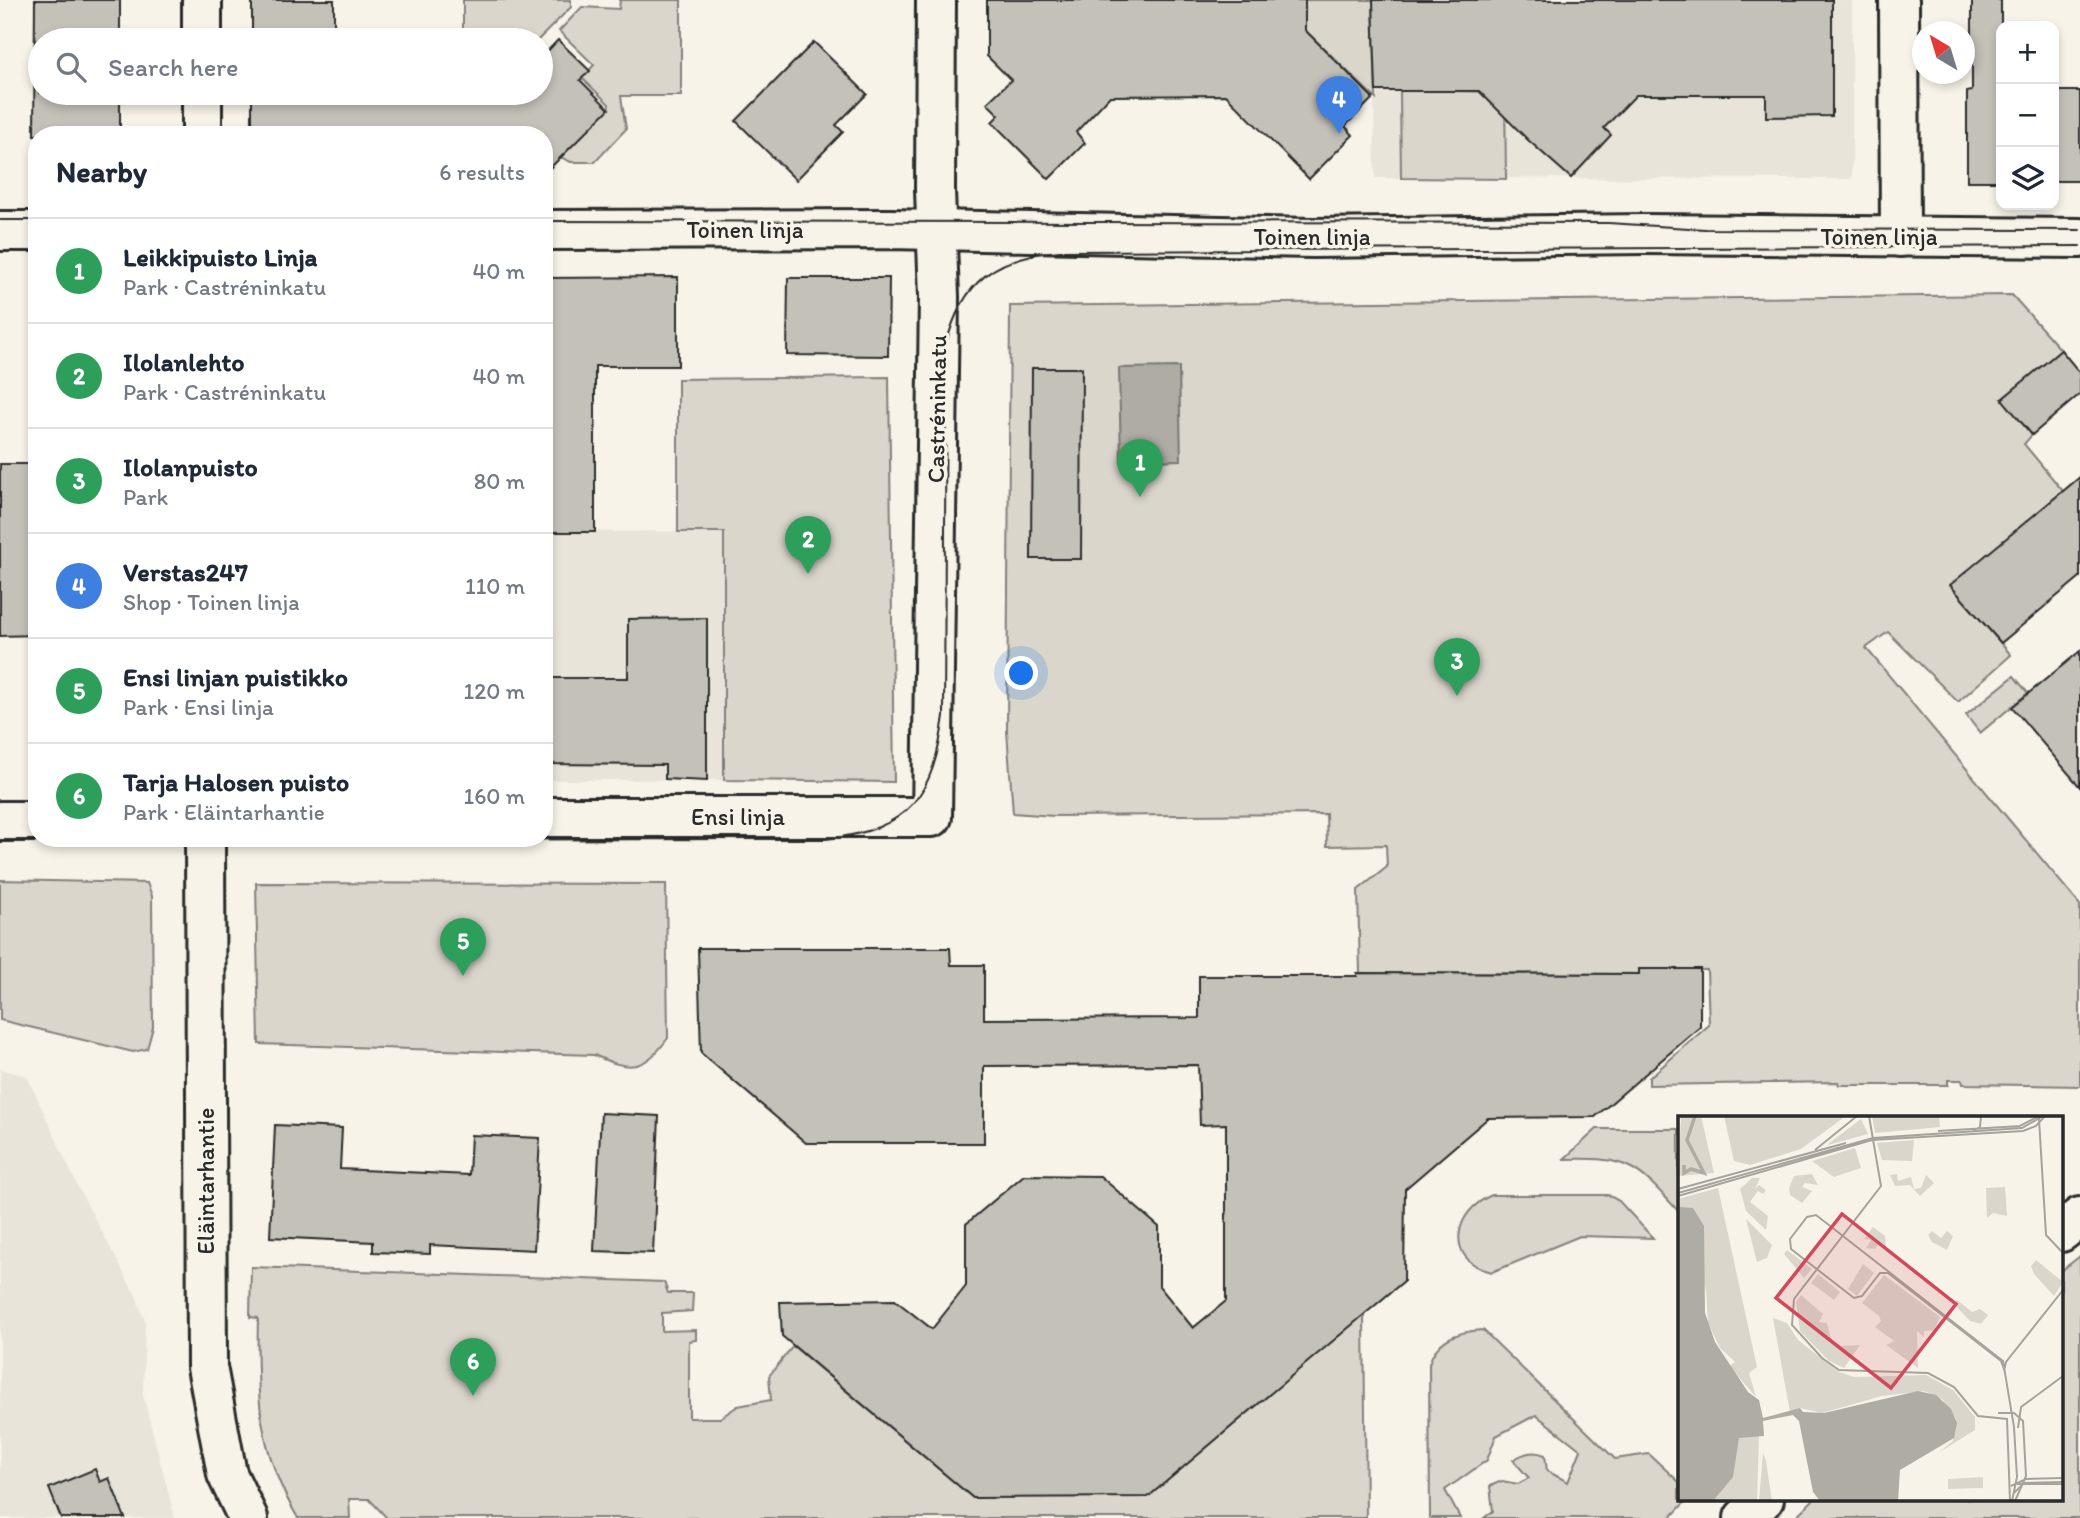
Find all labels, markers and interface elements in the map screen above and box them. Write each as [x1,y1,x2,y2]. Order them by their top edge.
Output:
north arrow [1912,21,1975,84]
map controls [1996,21,2059,210]
button: + [1996,21,2059,84]
search box [28,28,553,105]
icon: search [52,48,90,86]
text: Search here [108,51,238,83]
pin: 4 [1316,76,1362,134]
button: − [1996,84,2059,147]
button: layers [1996,147,2059,210]
text: Nearby [56,153,147,190]
text: 6 results [439,158,525,186]
street label: Toinen linja [686,215,804,244]
street label: Toinen linja [1253,222,1371,251]
street label: Toinen linja [1820,222,1938,251]
text: Leikkipuisto Linja [123,241,317,273]
text: 1 [74,257,84,285]
text: 40 m [472,257,525,285]
text: Park · Castréninkatu [123,273,326,301]
street label: Castréninkatu [921,335,952,483]
text: Ilolanlehto [123,346,245,378]
text: 2 [73,362,85,390]
text: 40 m [472,362,525,390]
text: Park · Castréninkatu [123,378,326,406]
pin: 1 [1117,439,1163,497]
text: Ilolanpuisto [123,451,258,483]
text: 3 [73,467,85,495]
text: 80 m [474,467,525,495]
text: Park [123,483,168,511]
pin: 2 [785,516,831,574]
text: Verstas247 [123,556,248,588]
text: 4 [72,572,86,600]
text: 110 m [465,572,525,600]
text: Shop · Toinen linja [123,588,299,616]
pin: 3 [1434,638,1480,696]
your location [1004,656,1038,690]
text: Ensi linjan puistikko [123,661,348,693]
text: 5 [73,677,85,705]
text: 120 m [464,677,525,705]
text: Park · Ensi linja [123,693,274,721]
text: Tarja Halosen puisto [123,766,349,798]
text: 6 [73,782,85,810]
text: 160 m [463,782,525,810]
text: Park · Eläintarhantie [123,798,325,826]
street label: Ensi linja [691,802,785,831]
pin: 5 [440,918,486,976]
street label: Eläintarhantie [191,1108,220,1254]
inset map [1678,1116,2062,1500]
pin: 6 [450,1338,496,1396]

